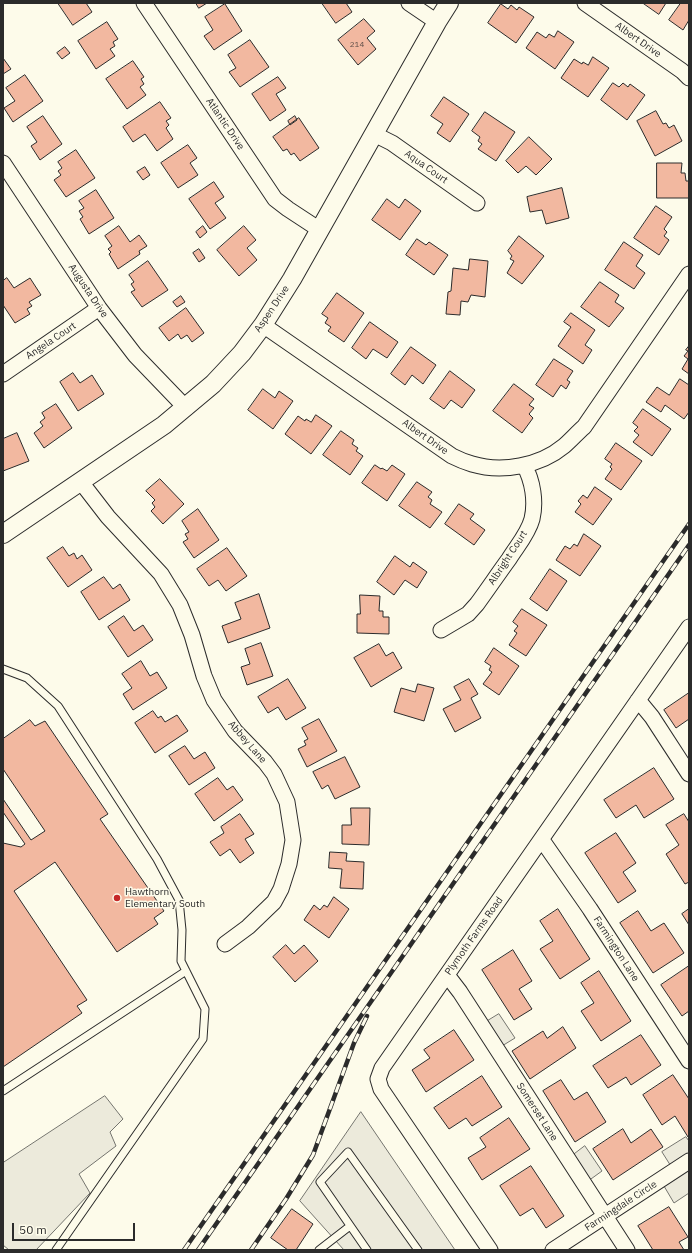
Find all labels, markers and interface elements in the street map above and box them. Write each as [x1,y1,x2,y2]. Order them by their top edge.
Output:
street label: Albert Drive [613,20,663,60]
house number: 214 [350,40,364,50]
street label: Atlantic Drive [203,96,247,152]
street label: Aqua Court [402,148,450,186]
street label: Augusta Drive [66,262,110,320]
street label: Aspen Drive [252,283,292,335]
street label: Angela Court [24,320,78,362]
street label: Albert Drive [400,417,450,457]
street label: Albright Court [486,528,530,588]
street label: Abbey Lane [225,718,269,766]
place label: Hawthorn Elementary South [125,886,205,910]
marker: Hawthorn Elementary South [112,893,122,903]
street label: Plymoth Farms Road [442,895,506,977]
street label: Farmington Lane [591,914,641,984]
street label: Somerset Lane [514,1081,560,1143]
street label: Farmingdale Circle [583,1178,659,1234]
scale bar [14,1215,137,1241]
text: 50 m [19,1222,47,1237]

